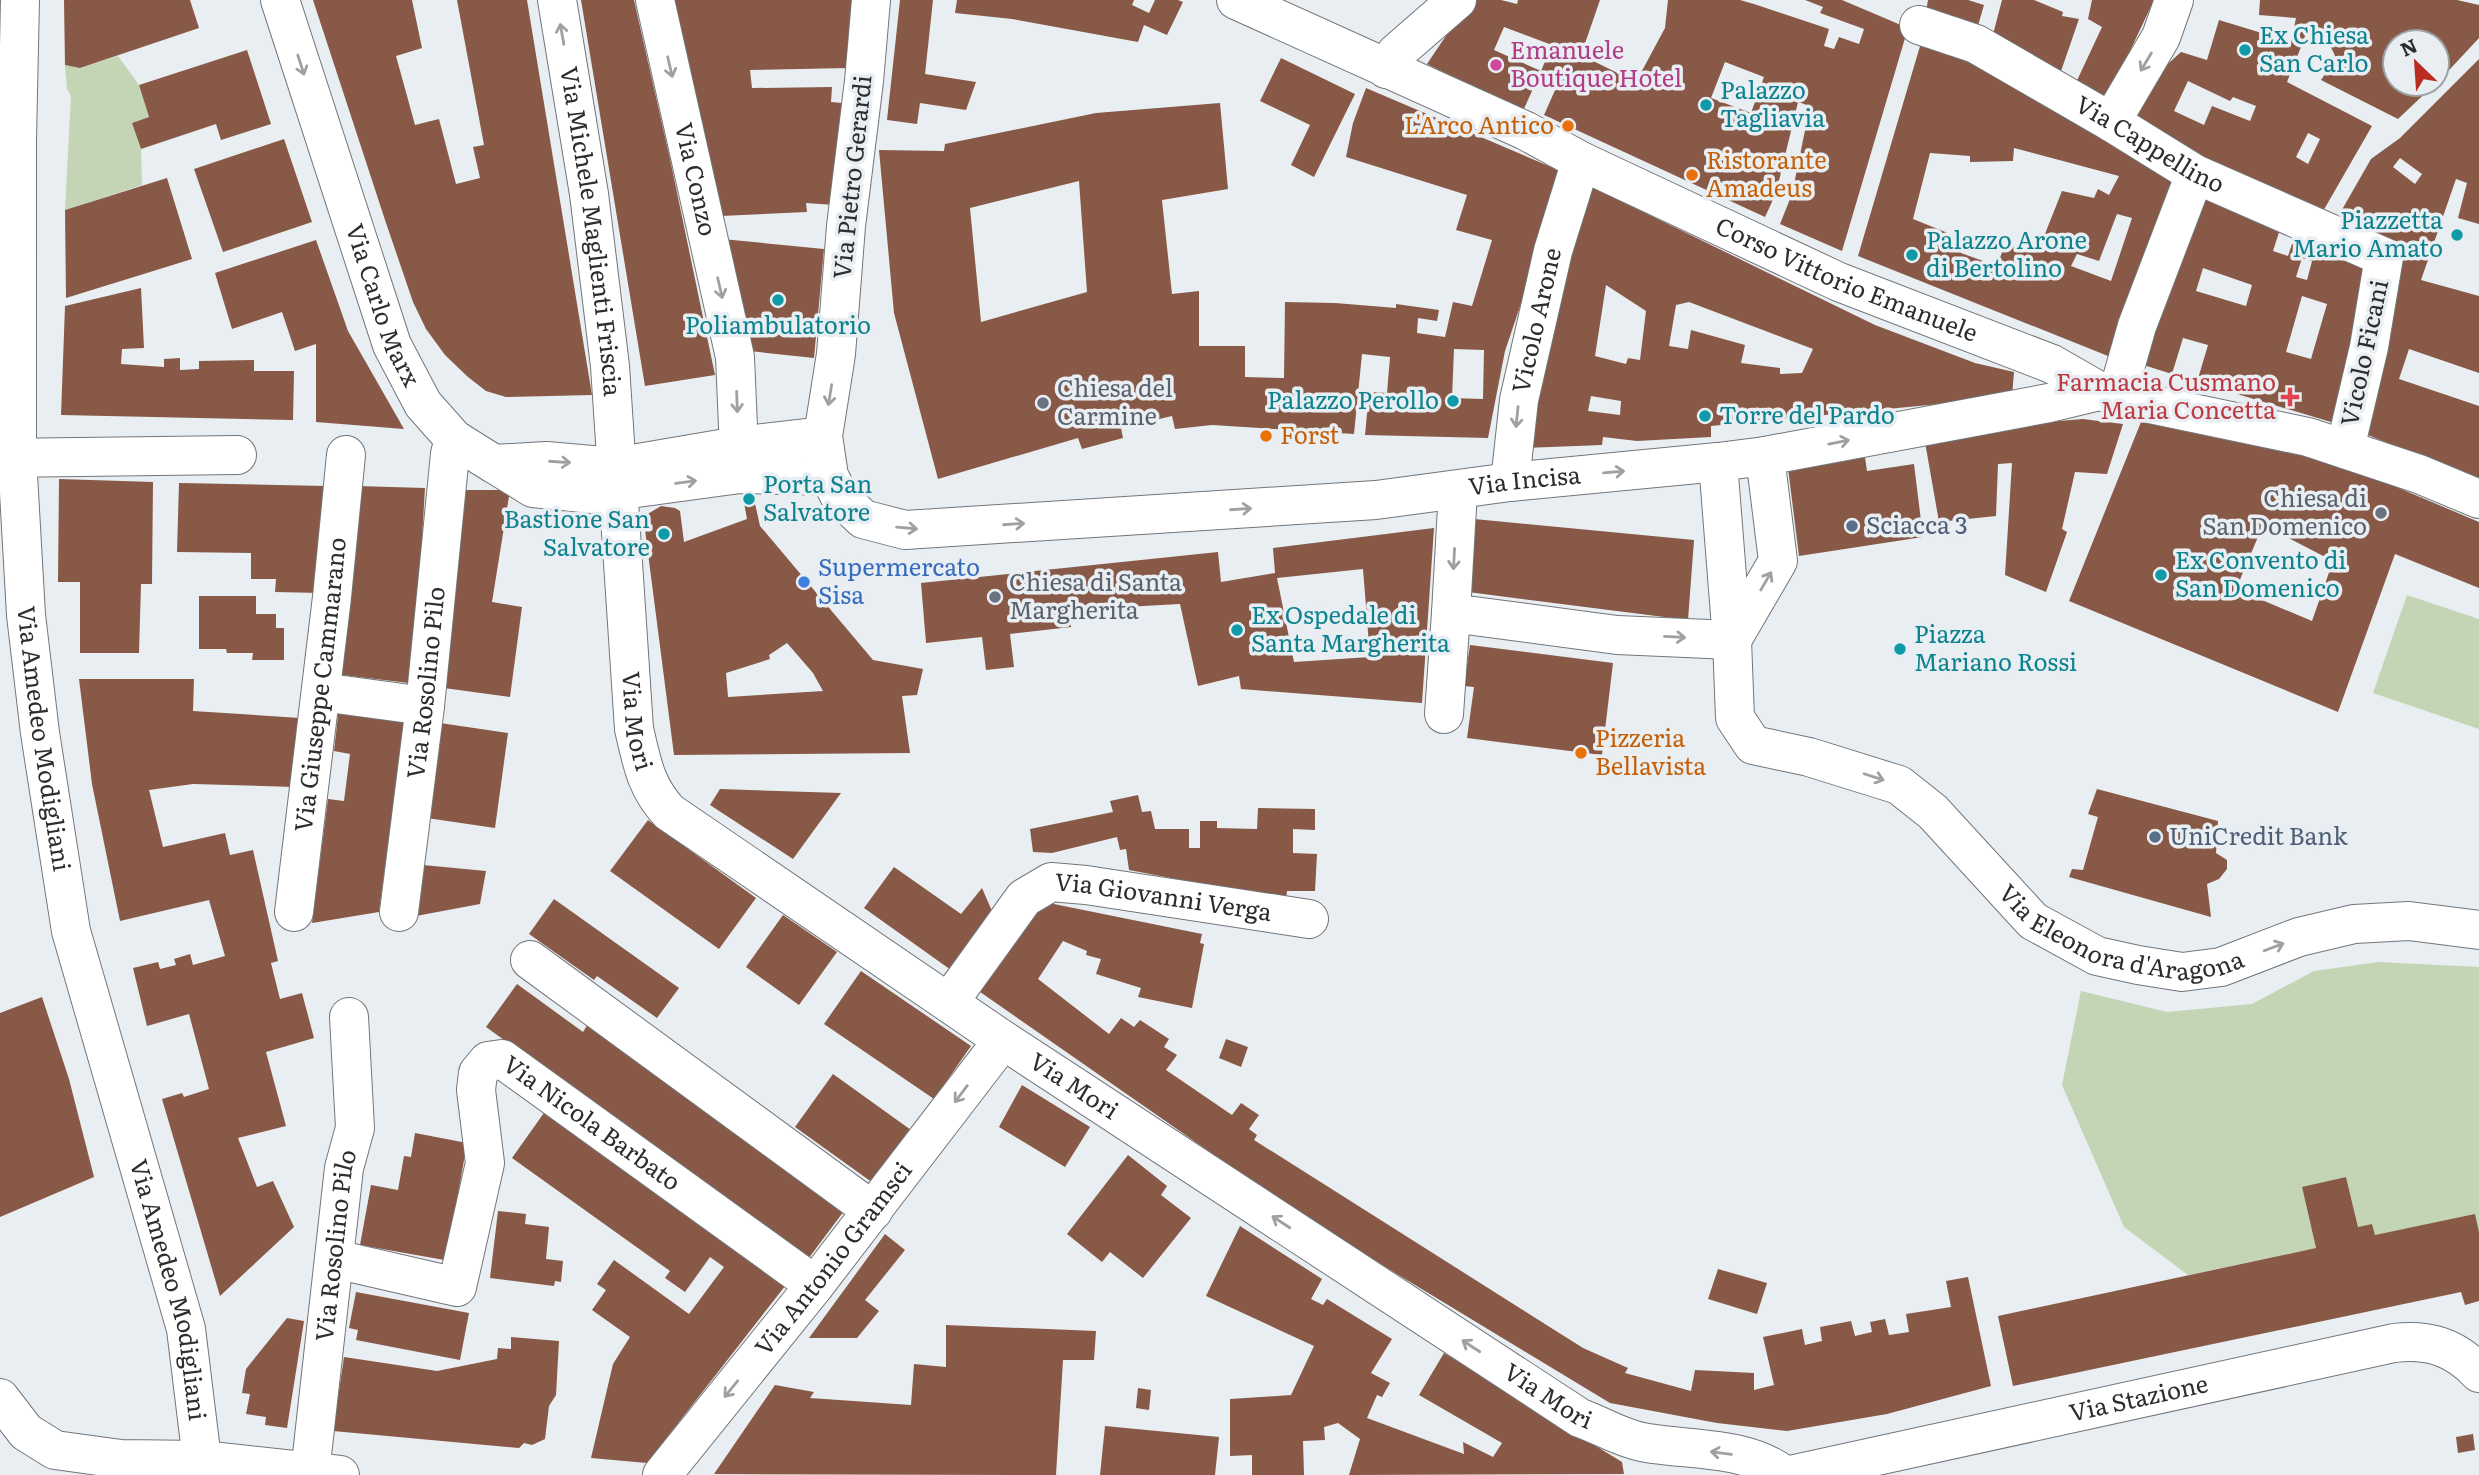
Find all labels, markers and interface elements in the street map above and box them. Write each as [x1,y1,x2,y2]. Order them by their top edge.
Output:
place label: Ex Chiesa San Carlo [2259,16,2369,79]
one-way arrow [555,23,568,46]
north arrow [2381,28,2451,98]
place label: Emanuele Boutique Hotel [1510,31,1682,94]
text: N [2395,31,2422,63]
marker: Ex Chiesa San Carlo [2237,42,2253,58]
one-way arrow [2139,52,2153,72]
one-way arrow [296,54,309,76]
one-way arrow [664,55,677,78]
marker: Emanuele Boutique Hotel [1488,57,1504,73]
street label: Via Michele Maglienti Friscia [553,63,632,397]
place label: Palazzo Tagliavia [1720,71,1825,134]
street label: Via Pietro Gerardi [822,73,879,280]
street label: Via Cappellino [2070,85,2231,200]
marker: Palazzo Tagliavia [1698,97,1714,113]
place label: L'Arco Antico [1404,106,1554,141]
marker: L'Arco Antico [1560,118,1576,134]
street label: Via Conzo [668,119,727,239]
place label: Ristorante Amadeus [1706,141,1827,204]
marker: Ristorante Amadeus [1684,167,1700,183]
place label: Piazzetta Mario Amato [2292,201,2443,264]
street label: Corso Vittorio Emanuele [1711,207,1984,349]
street label: Via Carlo Marx [339,219,431,392]
place label: Palazzo Arone di Bertolino [1926,221,2087,284]
marker: Piazzetta Mario Amato [2449,227,2465,243]
street label: Vicolo Arone [1501,244,1568,396]
marker: Palazzo Arone di Bertolino [1904,247,1920,263]
street label: Vicolo Ficani [2330,276,2395,429]
one-way arrow [714,277,727,299]
marker: Poliambulatorio [770,292,786,308]
place label: Poliambulatorio [685,306,871,341]
place label: Farmacia Cusmano Maria Concetta [2056,363,2276,426]
place label: Chiesa del Carmine [1057,369,1173,432]
place label: Palazzo Perollo [1267,381,1439,416]
one-way arrow [823,383,836,405]
marker: Farmacia Cusmano Maria Concetta [2282,389,2298,405]
one-way arrow [730,390,743,413]
marker: Palazzo Perollo [1445,393,1461,409]
marker: Chiesa del Carmine [1035,395,1051,411]
place label: Torre del Pardo [1719,396,1895,431]
one-way arrow [1510,405,1523,428]
marker: Torre del Pardo [1697,408,1713,424]
place label: Forst [1280,416,1340,451]
marker: Forst [1258,428,1274,444]
one-way arrow [1827,435,1850,449]
street label: Via Incisa [1466,455,1582,502]
one-way arrow [548,456,571,469]
place label: Porta San Salvatore [763,465,873,528]
one-way arrow [1602,466,1625,479]
one-way arrow [674,475,697,488]
place label: Chiesa di San Domenico [2202,479,2367,542]
marker: Porta San Salvatore [741,491,757,507]
place label: Bastione San Salvatore [504,500,650,563]
one-way arrow [1229,502,1252,515]
marker: Chiesa di San Domenico [2373,505,2389,521]
place label: Sciacca 3 [1866,506,1968,541]
one-way arrow [1002,517,1025,530]
marker: Sciacca 3 [1844,518,1860,534]
one-way arrow [895,522,918,535]
marker: Bastione San Salvatore [656,526,672,542]
street label: Via Giuseppe Cammarano [284,535,353,834]
place label: Ex Convento di San Domenico [2175,541,2346,604]
one-way arrow [1447,547,1460,569]
place label: Supermercato Sisa [818,548,980,611]
place label: Chiesa di Santa Margherita [1009,563,1182,626]
marker: Ex Convento di San Domenico [2153,567,2169,583]
one-way arrow [1760,571,1773,592]
marker: Supermercato Sisa [796,574,812,590]
street label: Via Rosolino Pilo [396,585,452,781]
marker: Chiesa di Santa Margherita [987,589,1003,605]
place label: Ex Ospedale di Santa Margherita [1251,596,1450,659]
street label: Via Amedeo Modigliani [10,605,81,873]
place label: Piazza Mariano Rossi [1914,615,2077,678]
marker: Ex Ospedale di Santa Margherita [1229,622,1245,638]
one-way arrow [1663,631,1686,644]
marker: Piazza Mariano Rossi [1892,641,1908,657]
street label: Via Mori [615,670,664,774]
place label: Pizzeria Bellavista [1595,719,1706,782]
marker: Pizzeria Bellavista [1573,745,1589,761]
one-way arrow [1863,772,1885,785]
place label: UniCredit Bank [2169,817,2348,852]
marker: UniCredit Bank [2147,829,2163,845]
street label: Via Giovanni Verga [1054,862,1275,928]
street label: Via Eleonora d'Aragona [1992,875,2248,988]
one-way arrow [2262,940,2284,952]
street label: Via Mori [1024,1042,1126,1126]
street label: Via Nicola Barbato [497,1045,689,1198]
one-way arrow [954,1084,969,1103]
street label: Via Rosolino Pilo [305,1145,363,1343]
street label: Via Antonio Gramsci [745,1153,919,1362]
street label: Via Amedeo Modigliani [123,1155,217,1422]
one-way arrow [1271,1214,1291,1228]
one-way arrow [1462,1339,1481,1353]
street label: Via Mori [1498,1353,1598,1436]
street label: Via Stazione [2065,1364,2211,1429]
one-way arrow [723,1380,739,1398]
one-way arrow [1710,1446,1733,1459]

